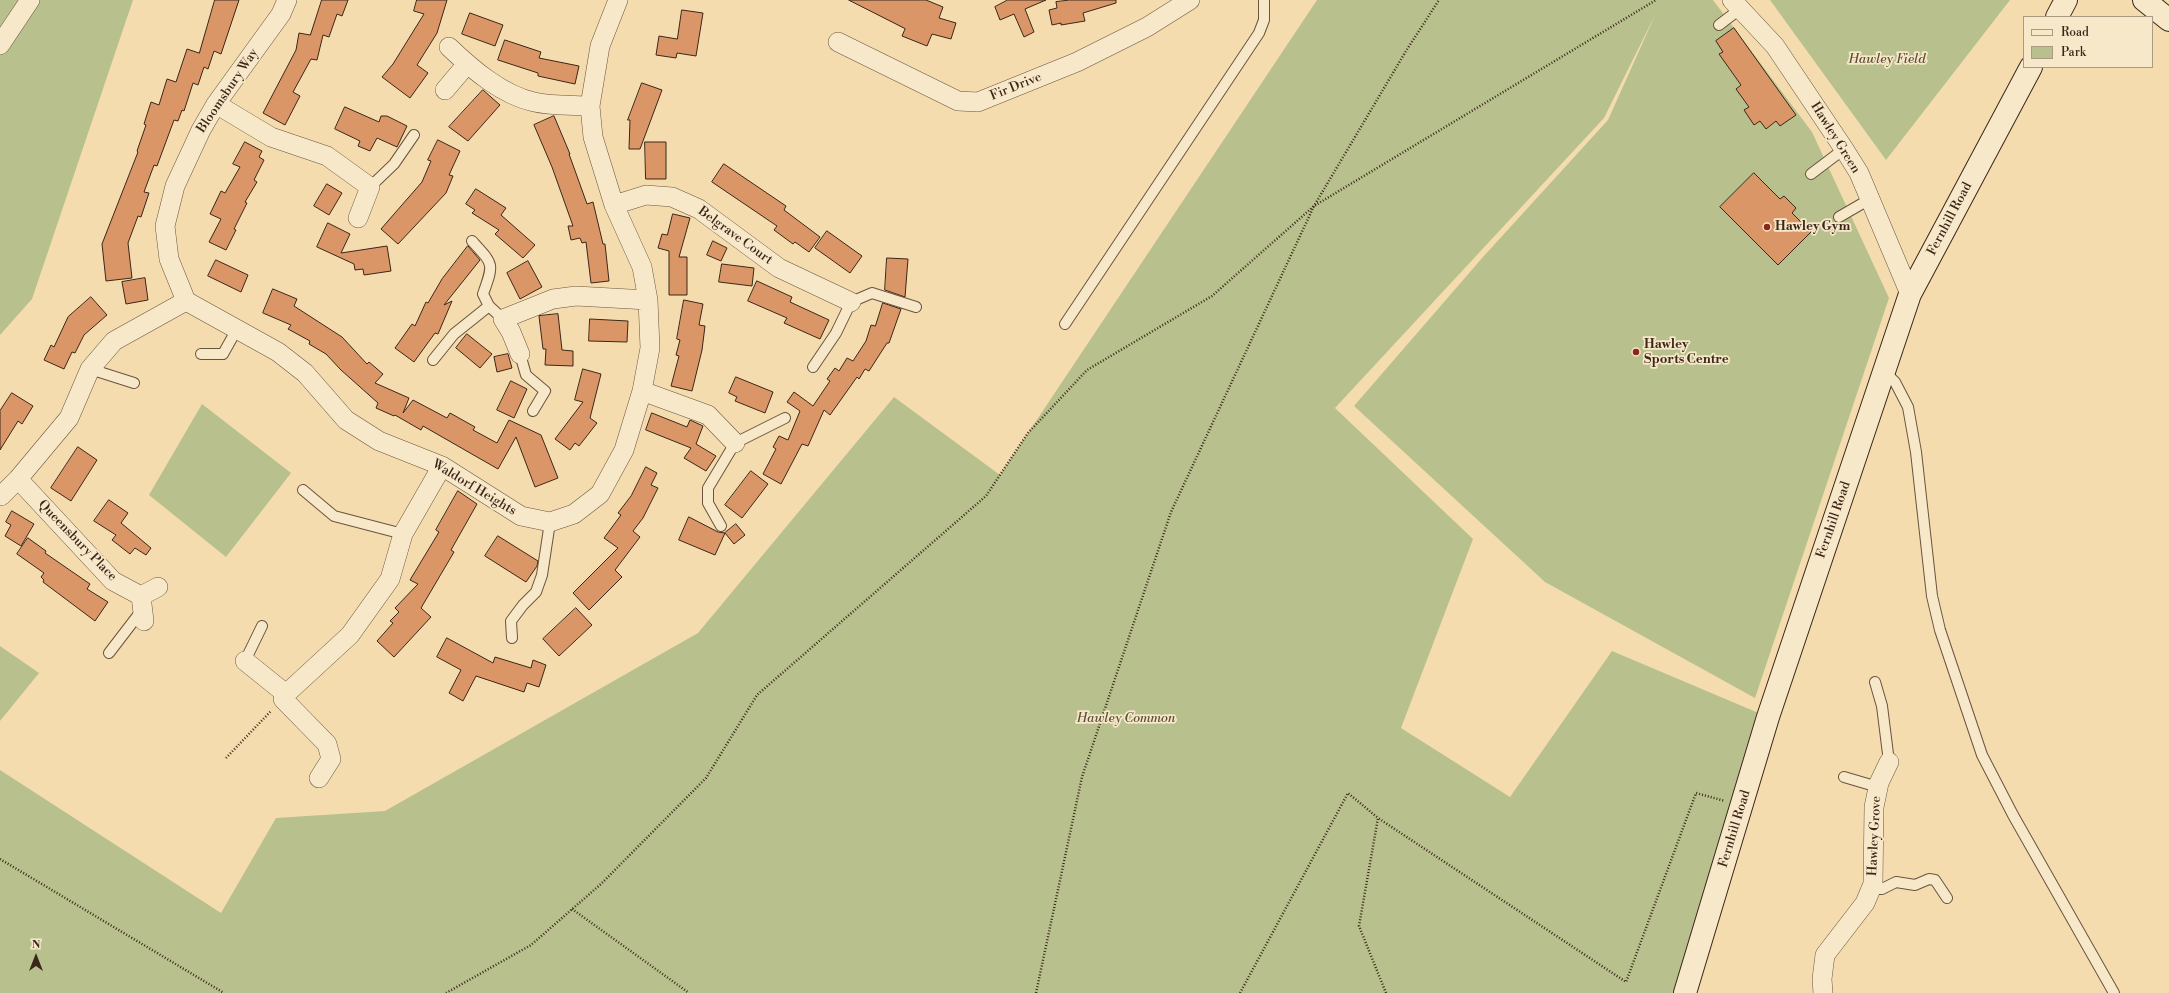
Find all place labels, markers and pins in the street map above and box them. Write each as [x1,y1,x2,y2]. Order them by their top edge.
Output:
place label: Hawley Gym [1775,219,1850,235]
marker: Hawley Gym [1762,222,1772,232]
place label: Hawley Sports Centre [1644,337,1729,368]
marker: Hawley Sports Centre [1631,347,1641,357]

